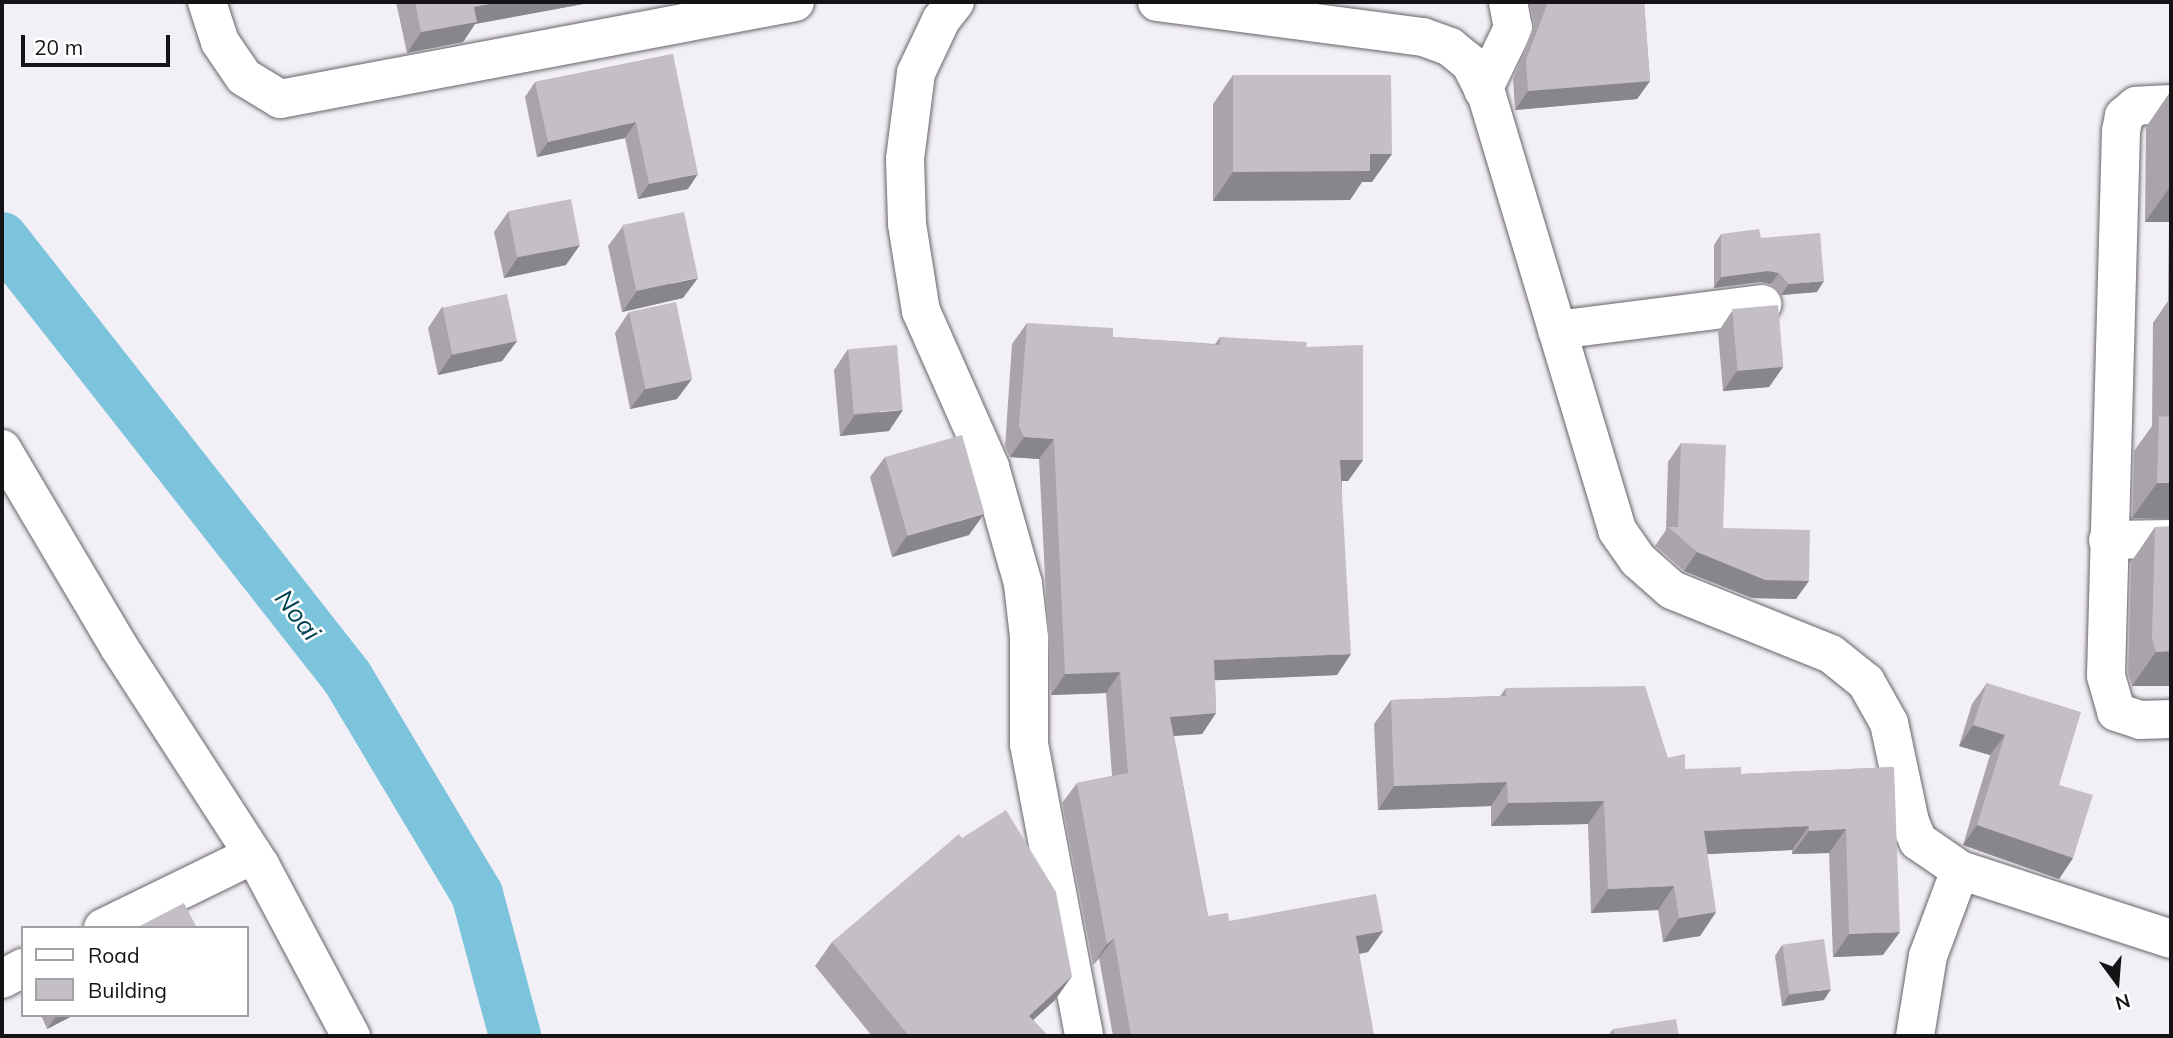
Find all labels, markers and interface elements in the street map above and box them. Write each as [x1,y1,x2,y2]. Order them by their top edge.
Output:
scale bar [24,21,173,65]
text: 20 m [34,34,83,60]
water label: Noai [268,583,328,647]
legend [21,926,248,1017]
text: Road [88,942,139,968]
north arrow [2082,947,2152,1017]
text: Building [88,977,167,1003]
text: N [2113,989,2133,1016]

